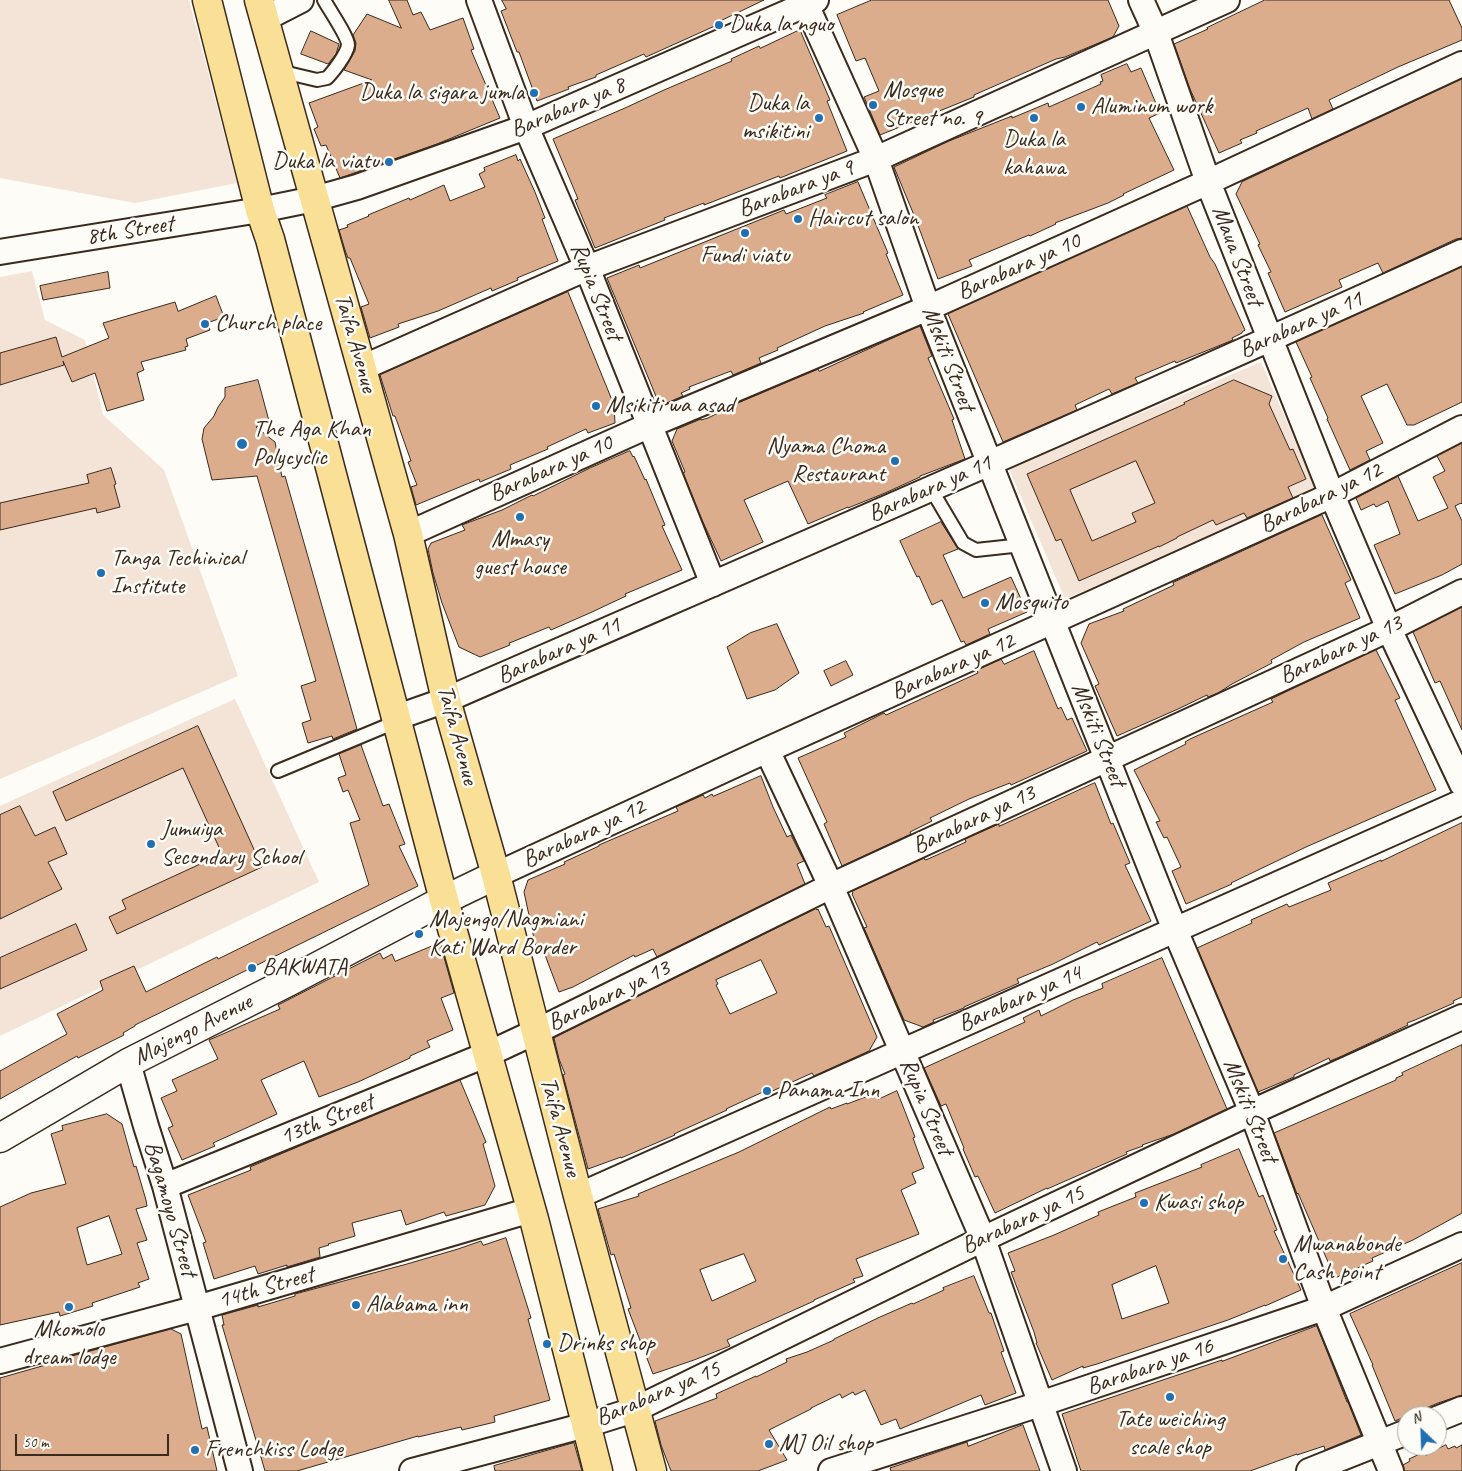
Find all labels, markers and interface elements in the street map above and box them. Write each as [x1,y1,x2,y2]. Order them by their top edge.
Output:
place label: Duka la nguo [729,11,833,39]
marker: Duka la nguo [713,19,725,31]
street label: Barabara ya 8 [506,71,630,145]
place label: Mosque Street no. 9 [883,77,982,133]
place label: Duka la sigara jumla [359,79,524,107]
marker: Duka la sigara jumla [528,87,540,99]
place label: Duka la msikitini [742,90,809,146]
place label: Aluminum work [1091,93,1212,121]
marker: Mosque Street no. 9 [867,99,879,111]
marker: Aluminum work [1075,101,1087,113]
marker: Duka la msikitini [813,112,825,124]
marker: Duka la kahawa [1028,112,1040,124]
place label: Duka la kahawa [1003,126,1065,182]
place label: Duka la viatu [272,148,379,176]
street label: Barabara ya 9 [734,154,858,224]
marker: Duka la viatu [383,156,395,168]
street label: Maua Street [1205,202,1269,310]
place label: Haircut salon [808,205,918,233]
street label: 8th Street [84,210,176,252]
marker: Haircut salon [792,213,804,225]
marker: Fundi viatu [739,227,751,239]
street label: Barabara ya 10 [953,227,1085,307]
street label: Rupia Street [563,239,629,345]
place label: Fundi viatu [700,242,790,270]
street label: Barabara ya 11 [1235,285,1367,365]
street label: Taifa Avenue [327,290,383,396]
street label: Mskiti Street [915,303,981,415]
place label: Church place [215,310,321,338]
marker: Church place [199,318,211,330]
place label: Msikiti wa asad [606,392,734,420]
marker: Msikiti wa asad [590,400,602,412]
place label: The Aga Khan Polycyclic [253,416,371,472]
street label: Barabara ya 10 [485,429,617,509]
place label: Nyama Choma Restaurant [767,433,885,489]
marker: The Aga Khan Polycyclic [235,437,249,451]
street label: Barabara ya 11 [864,449,996,529]
marker: Nyama Choma Restaurant [889,455,901,467]
street label: Barabara ya 12 [1255,456,1387,540]
marker: Mmasy guest house [514,511,526,523]
place label: Mmasy guest house [474,526,566,582]
place label: Tanga Techinical Institute [111,545,244,601]
marker: Tanga Techinical Institute [95,567,107,579]
place label: Mosquito [995,589,1068,617]
marker: Mosquito [979,597,991,609]
street label: Barabara ya 13 [1275,609,1407,691]
street label: Barabara ya 11 [493,611,625,691]
street label: Barabara ya 12 [887,627,1019,707]
street label: Mskiti Street [1064,679,1132,791]
street label: Taifa Avenue [430,682,484,788]
street label: Barabara ya 13 [908,779,1040,861]
street label: Barabara ya 12 [518,793,650,875]
place label: Jumuiya Secondary School [161,816,301,872]
marker: Jumuiya Secondary School [145,838,157,850]
place label: Majengo/Nagmiani Kati Ward Border [429,906,583,962]
marker: Majengo/Nagmiani Kati Ward Border [413,928,425,940]
place label: BAKWATA [262,954,347,982]
street label: Barabara ya 13 [543,954,675,1038]
street label: Barabara ya 14 [954,959,1086,1039]
marker: BAKWATA [246,962,258,974]
street label: Majengo Avenue [129,988,257,1072]
street label: Rupia Street [893,1054,959,1160]
street label: Mskiti Street [1216,1055,1284,1167]
street label: Taifa Avenue [533,1074,587,1180]
place label: Panama Inn [777,1077,879,1105]
marker: Panama Inn [761,1085,773,1097]
street label: 13th Street [276,1088,378,1152]
street label: Bagamoyo Street [137,1138,203,1280]
street label: Barabara ya 15 [957,1179,1089,1261]
place label: Kwasi shop [1154,1189,1243,1217]
marker: Kwasi shop [1138,1197,1150,1209]
place label: Mwanabonde Cash point [1293,1231,1401,1287]
marker: Mwanabonde Cash point [1277,1253,1289,1265]
street label: 14th Street [215,1261,317,1315]
place label: Alabama inn [366,1291,468,1319]
marker: Alabama inn [350,1299,362,1311]
marker: Mkomolo dream lodge [63,1301,75,1313]
place label: Mkomolo dream lodge [22,1316,116,1372]
place label: Drinks shop [557,1330,655,1358]
street label: Barabara ya 16 [1083,1332,1217,1402]
marker: Drinks shop [541,1338,553,1350]
street label: Barabara ya 15 [591,1355,725,1433]
marker: Tate weiching scale shop [1164,1391,1176,1403]
place label: Tate weiching scale shop [1116,1406,1224,1462]
north arrow [1397,1406,1447,1456]
text: N [1409,1408,1424,1427]
scale bar [18,1424,171,1456]
place label: MJ Oil shop [779,1430,873,1458]
text: 50 m [23,1433,49,1452]
place label: Frenchkiss Lodge [205,1436,343,1464]
marker: MJ Oil shop [763,1438,775,1450]
marker: Frenchkiss Lodge [189,1444,201,1456]

